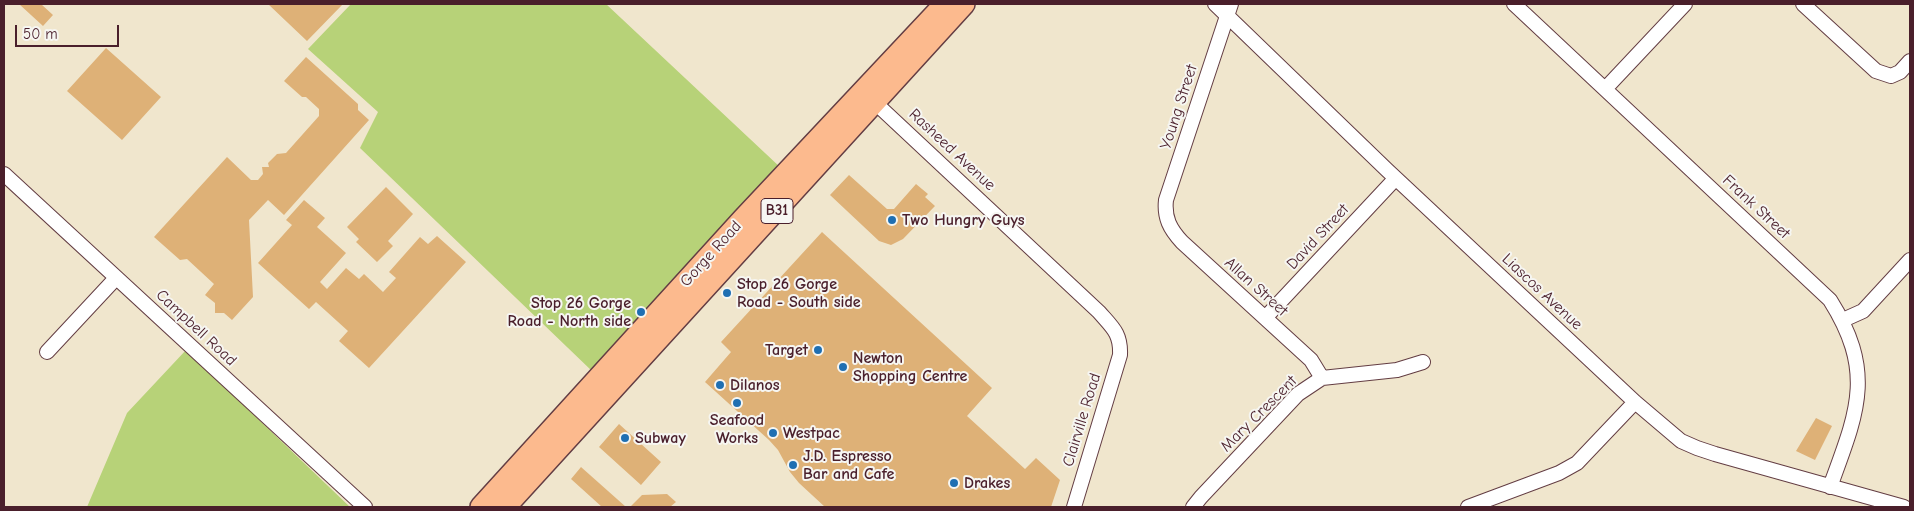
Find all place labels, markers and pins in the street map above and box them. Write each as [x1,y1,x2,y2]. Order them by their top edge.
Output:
place label: Two Hungry Guys [902,210,1025,230]
marker: Two Hungry Guys [886,214,898,226]
place label: Stop 26 Gorge Road - South side [737,274,861,312]
marker: Stop 26 Gorge Road - South side [721,287,733,299]
place label: Stop 26 Gorge Road - North side [508,293,631,331]
marker: Stop 26 Gorge Road - North side [635,306,647,318]
place label: Target [765,340,808,360]
marker: Target [812,344,824,356]
place label: Newton Shopping Centre [853,348,967,386]
marker: Newton Shopping Centre [837,361,849,373]
place label: Dilanos [730,375,780,395]
marker: Dilanos [714,379,726,391]
marker: Seafood Works [731,397,743,409]
place label: Seafood Works [710,410,764,448]
place label: Westpac [783,423,840,443]
marker: Westpac [767,427,779,439]
place label: Subway [635,428,686,448]
marker: Subway [619,432,631,444]
place label: J.D. Espresso Bar and Cafe [803,446,894,484]
marker: J.D. Espresso Bar and Cafe [787,459,799,471]
place label: Drakes [964,473,1010,493]
marker: Drakes [948,477,960,489]

